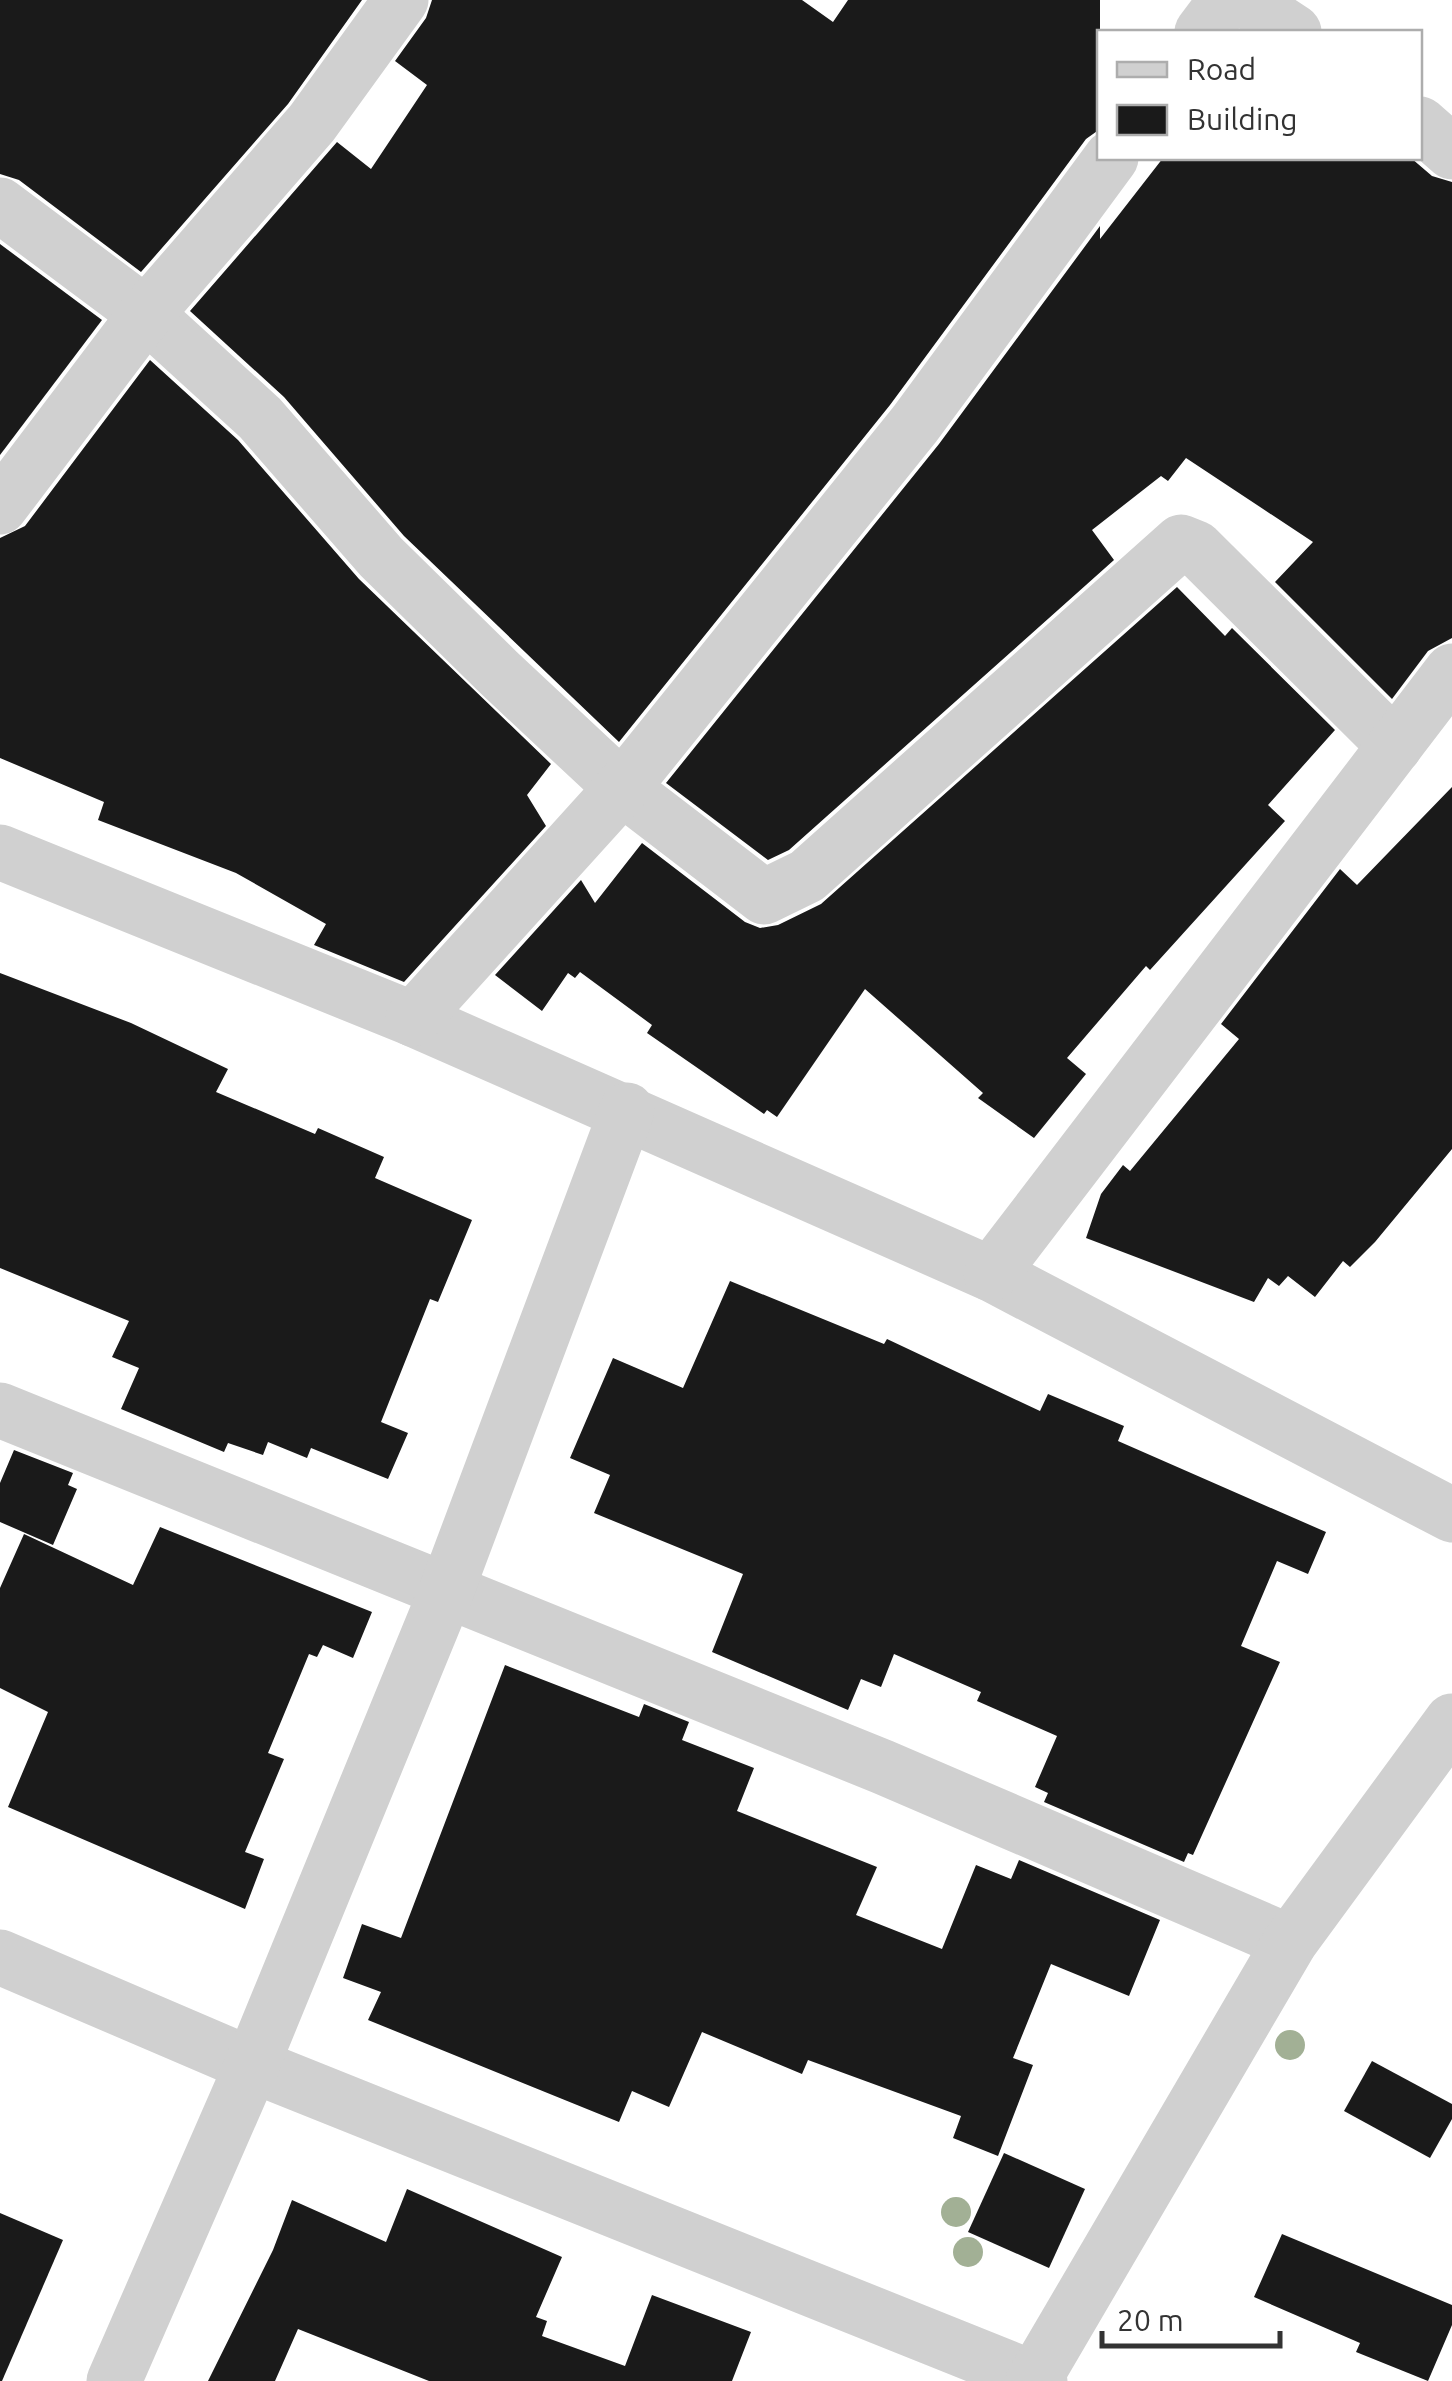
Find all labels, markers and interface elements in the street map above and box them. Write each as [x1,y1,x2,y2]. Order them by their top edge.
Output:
legend [1097,30,1422,160]
text: Road [1187,52,1256,86]
text: Building [1187,102,1298,136]
scale bar [1102,2286,1280,2348]
text: 20 m [1117,2303,1184,2337]

